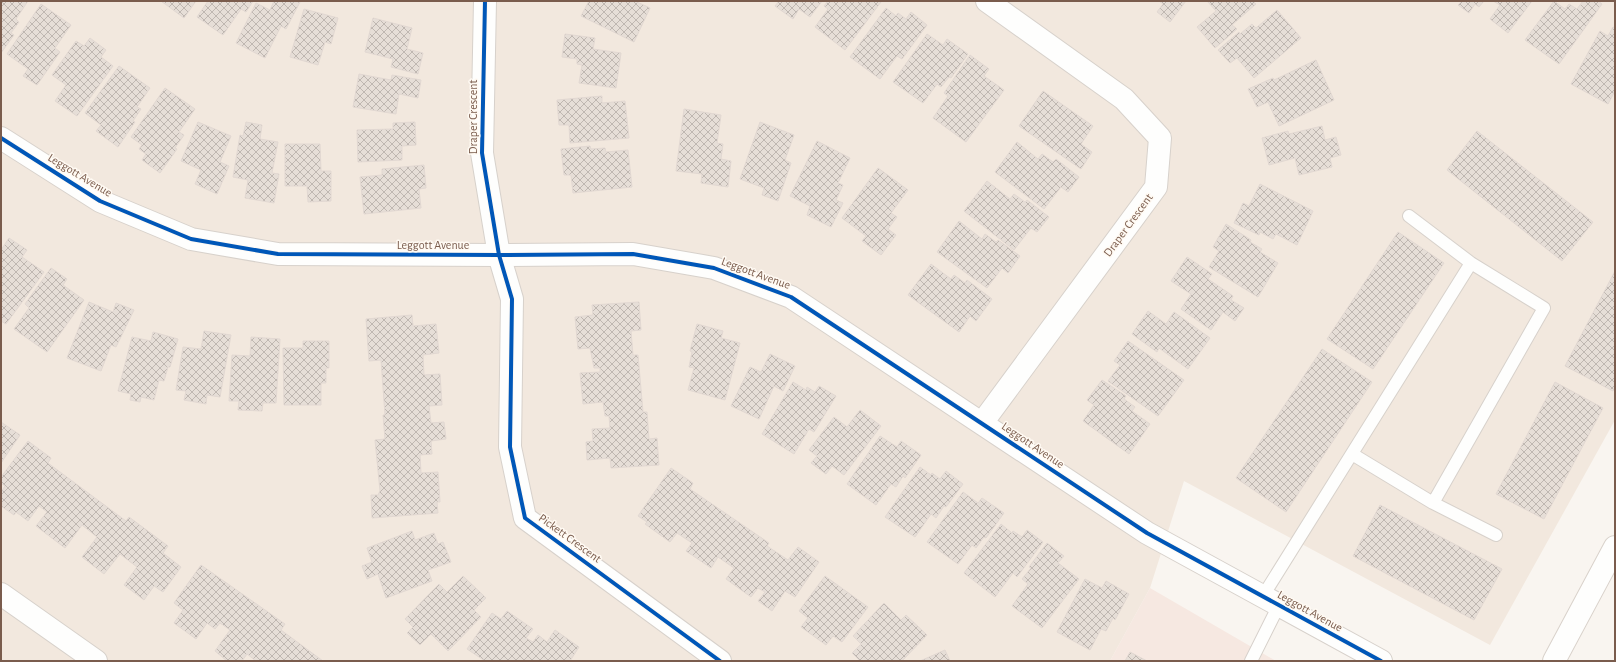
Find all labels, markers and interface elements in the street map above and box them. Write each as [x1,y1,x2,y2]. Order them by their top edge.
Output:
street label: Draper Crescent [467,80,479,154]
street label: Leggott Avenue [46,151,114,199]
street label: Draper Crescent [1101,191,1155,259]
street label: Leggott Avenue [397,239,469,251]
street label: Leggott Avenue [720,255,792,291]
street label: Leggott Avenue [1000,420,1066,470]
street label: Pickett Crescent [536,511,604,565]
street label: Leggott Avenue [1275,588,1345,634]

